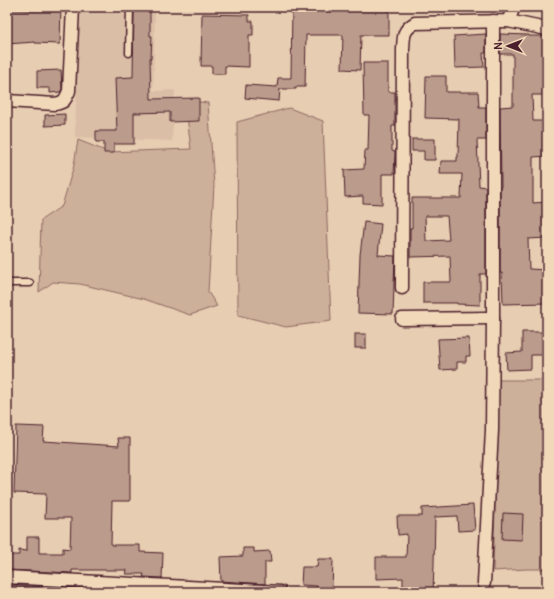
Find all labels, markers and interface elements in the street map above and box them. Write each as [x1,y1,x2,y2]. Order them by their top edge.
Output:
north arrow [488,26,528,66]
text: N [492,42,505,50]

